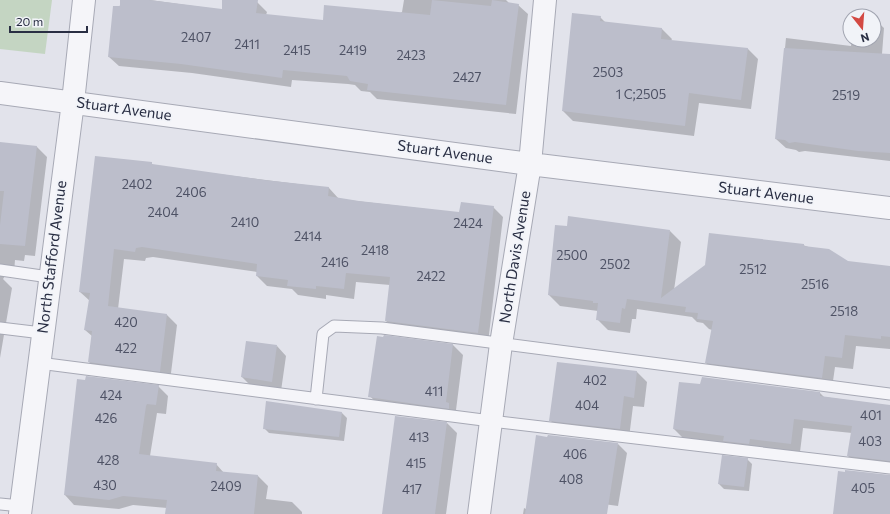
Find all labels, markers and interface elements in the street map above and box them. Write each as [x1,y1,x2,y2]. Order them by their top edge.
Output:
scale bar [10,8,87,34]
north arrow [842,8,882,48]
text: 20 m [16,14,43,28]
house number: 2407 [181,29,211,45]
text: N [859,31,871,45]
house number: 2411 [234,36,260,52]
house number: 2415 [283,42,311,58]
house number: 2419 [339,42,367,58]
house number: 2423 [396,47,426,63]
house number: 2503 [593,64,623,80]
house number: 2427 [453,69,481,85]
house number: 1 C;2505 [616,86,666,102]
house number: 2519 [832,87,860,103]
street label: Stuart Avenue [75,92,173,124]
street label: Stuart Avenue [396,135,494,167]
house number: 2402 [122,176,152,192]
street label: Stuart Avenue [717,177,815,207]
street label: North Stafford Avenue [33,179,69,334]
house number: 2406 [175,184,207,200]
street label: North Davis Avenue [495,189,533,324]
house number: 2404 [147,204,179,220]
house number: 2410 [231,214,259,230]
house number: 2424 [453,215,483,231]
house number: 2414 [294,228,322,244]
house number: 2418 [361,242,389,258]
house number: 2500 [556,247,588,263]
house number: 2416 [321,254,349,270]
house number: 2502 [600,256,630,272]
house number: 2512 [739,261,767,277]
house number: 2422 [416,268,446,284]
house number: 2516 [801,276,829,292]
house number: 2518 [830,303,858,319]
house number: 420 [114,314,138,330]
house number: 422 [115,340,137,356]
house number: 402 [583,372,607,388]
house number: 411 [425,383,443,399]
house number: 424 [100,387,122,403]
house number: 404 [575,397,599,413]
house number: 401 [860,407,882,423]
house number: 426 [95,410,117,426]
house number: 413 [409,429,429,445]
house number: 403 [858,433,882,449]
house number: 406 [563,446,587,462]
house number: 428 [97,452,119,468]
house number: 415 [406,455,426,471]
house number: 408 [559,471,583,487]
house number: 430 [93,477,117,493]
house number: 2409 [210,478,242,494]
house number: 405 [851,480,875,496]
house number: 417 [402,481,422,497]

